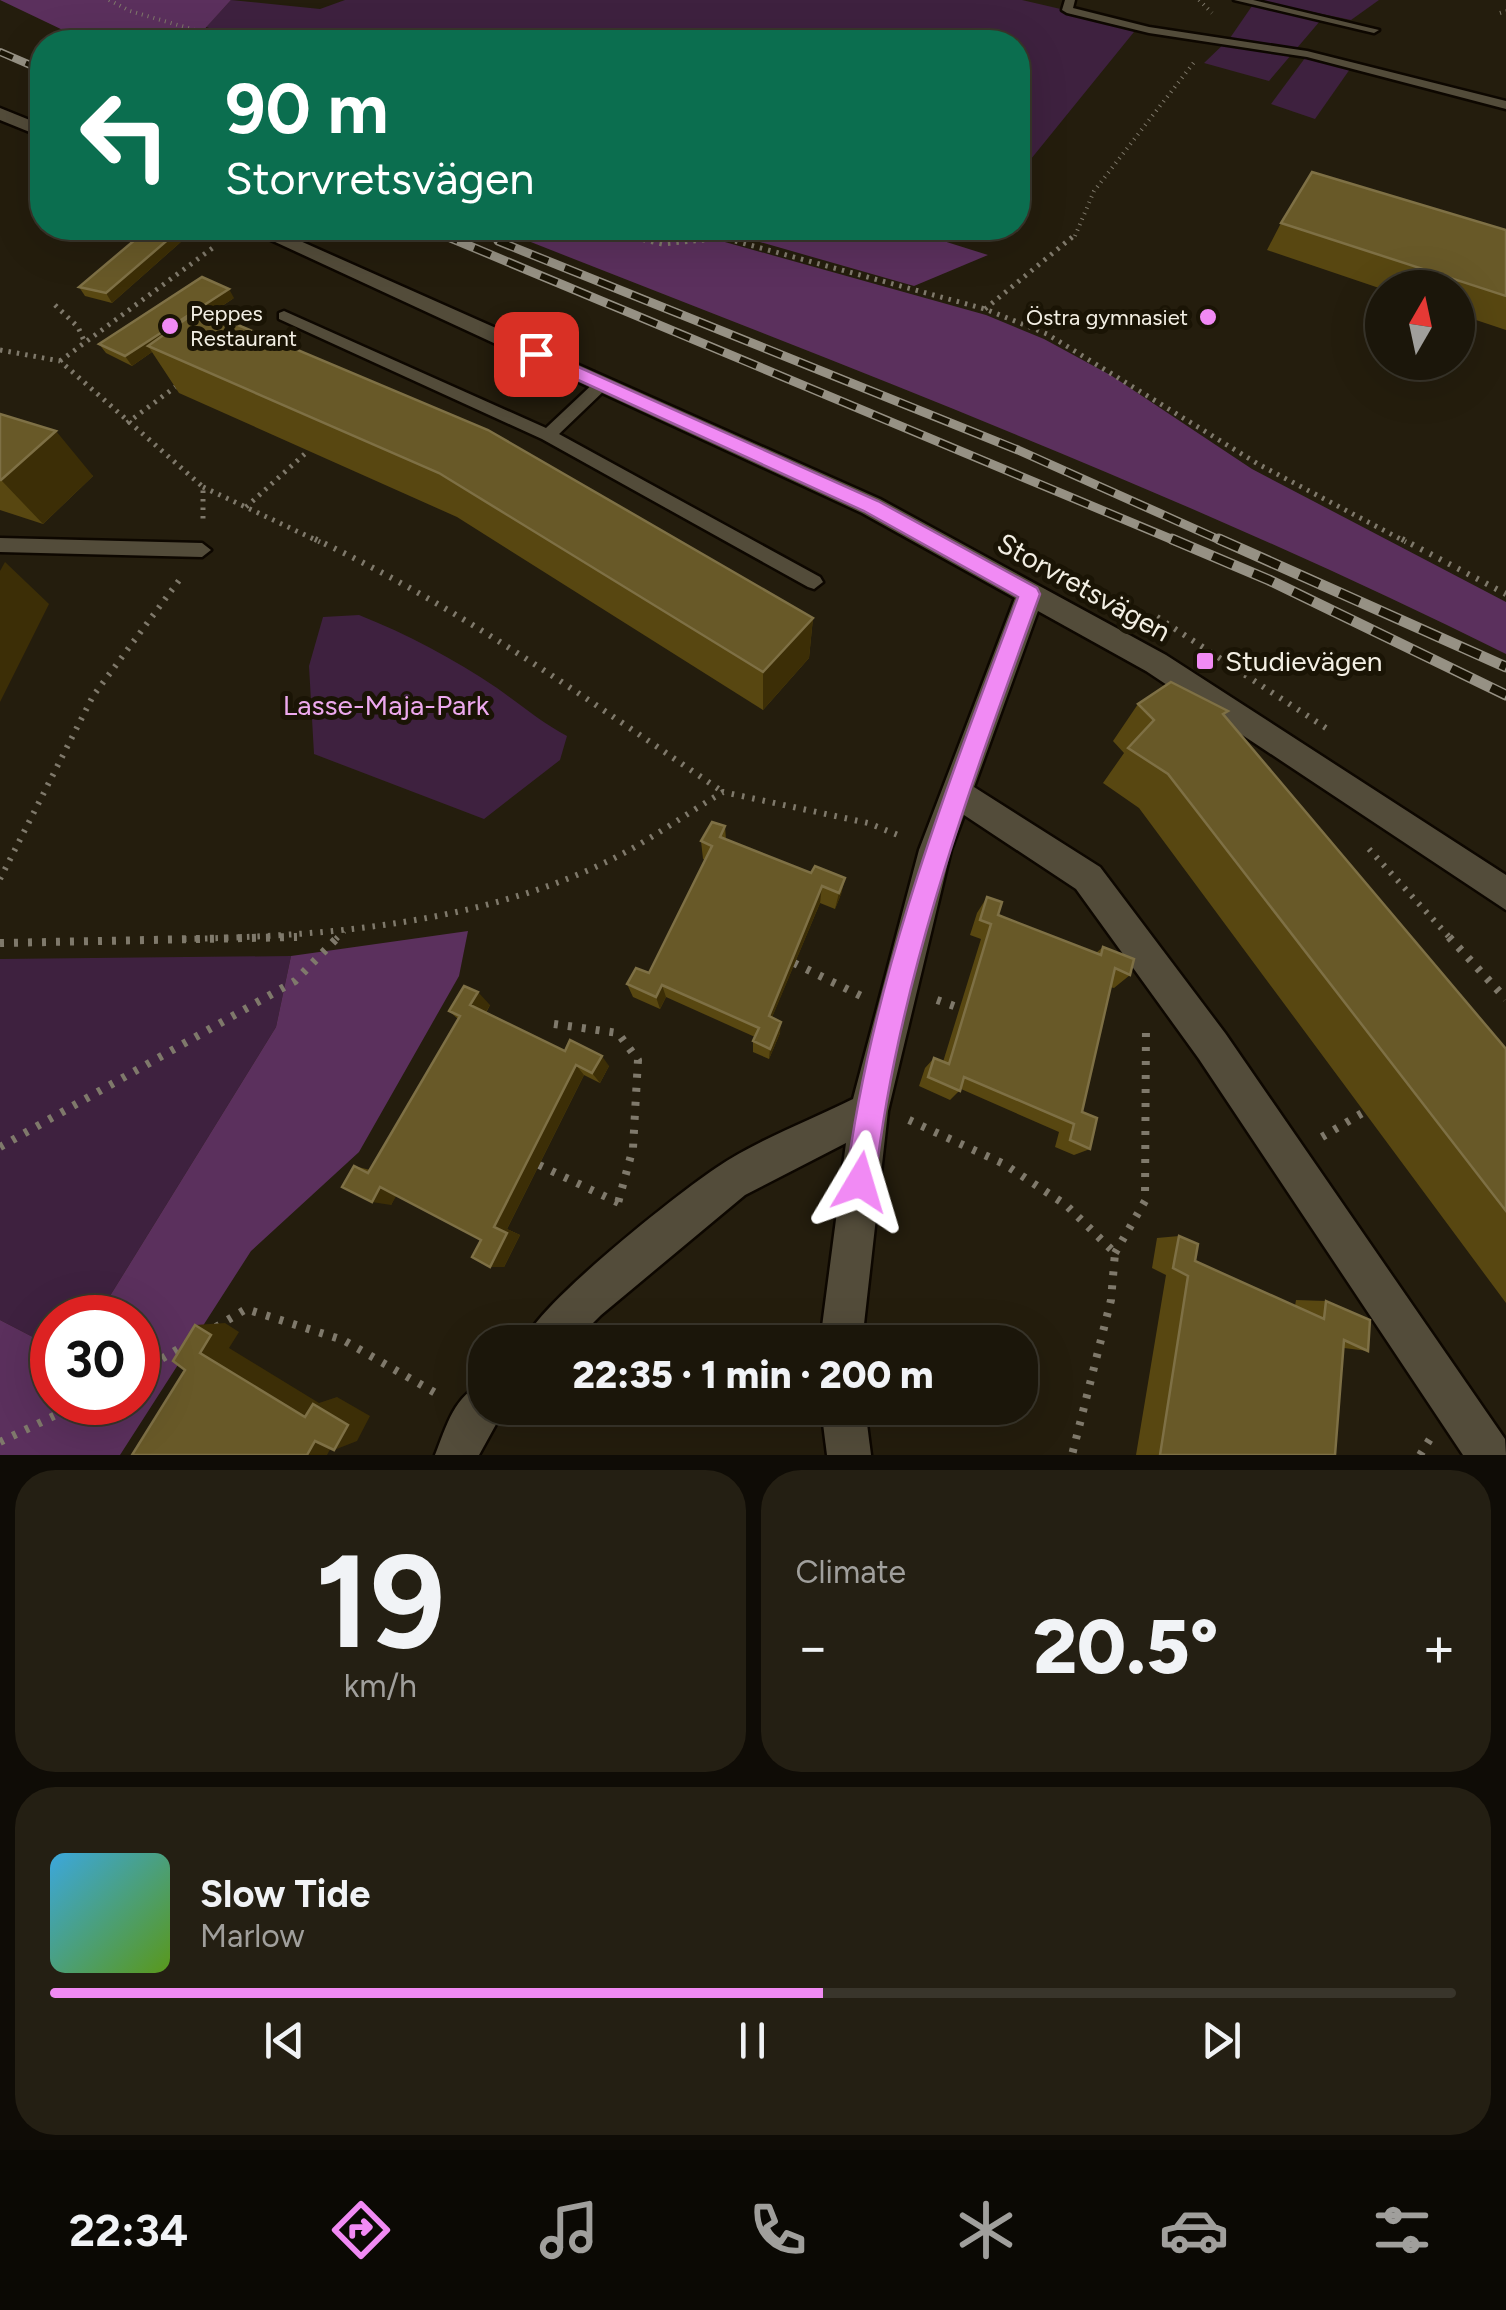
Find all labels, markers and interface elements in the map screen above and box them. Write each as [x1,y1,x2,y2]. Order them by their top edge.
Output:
text: 90 m [225,66,389,151]
icon: left [60,70,190,200]
text: Storvretsvägen [225,151,534,205]
north arrow [1365,270,1475,380]
map controls [1365,270,1475,380]
place label: Peppes Restaurant [190,300,297,352]
place label: Östra gymnasiet [1026,304,1188,331]
marker: Östra gymnasiet [1197,306,1219,328]
pin [494,312,579,397]
marker: Peppes Restaurant [159,315,181,337]
icon: arrive [509,327,564,382]
street label: Storvretsvägen [992,525,1176,649]
place label: Studievägen [1225,644,1382,678]
marker: Studievägen [1194,650,1216,672]
park label: Lasse-Maja-Park [283,688,490,722]
position arrow [808,1130,912,1234]
speed limit sign: 30 [30,1295,160,1425]
text: 22:35 · 1 min · 200 m [572,1352,934,1398]
text: 19 [315,1524,445,1680]
text: Climate [796,1553,906,1591]
text: 20.5° [1033,1602,1219,1692]
text: − [796,1614,830,1680]
text: + [1422,1614,1456,1680]
text: km/h [344,1667,417,1705]
text: Slow Tide [200,1871,370,1917]
text: Marlow [200,1917,304,1955]
icon: previous [257,2013,312,2068]
icon: pause [725,2013,780,2068]
icon: next [1194,2013,1249,2068]
icon: directions [326,2195,396,2265]
icon: music [534,2195,604,2265]
icon: phone [743,2195,813,2265]
icon: climate [951,2195,1021,2265]
icon: car [1159,2195,1229,2265]
icon: filters [1367,2195,1437,2265]
text: 22:34 [69,2203,188,2257]

